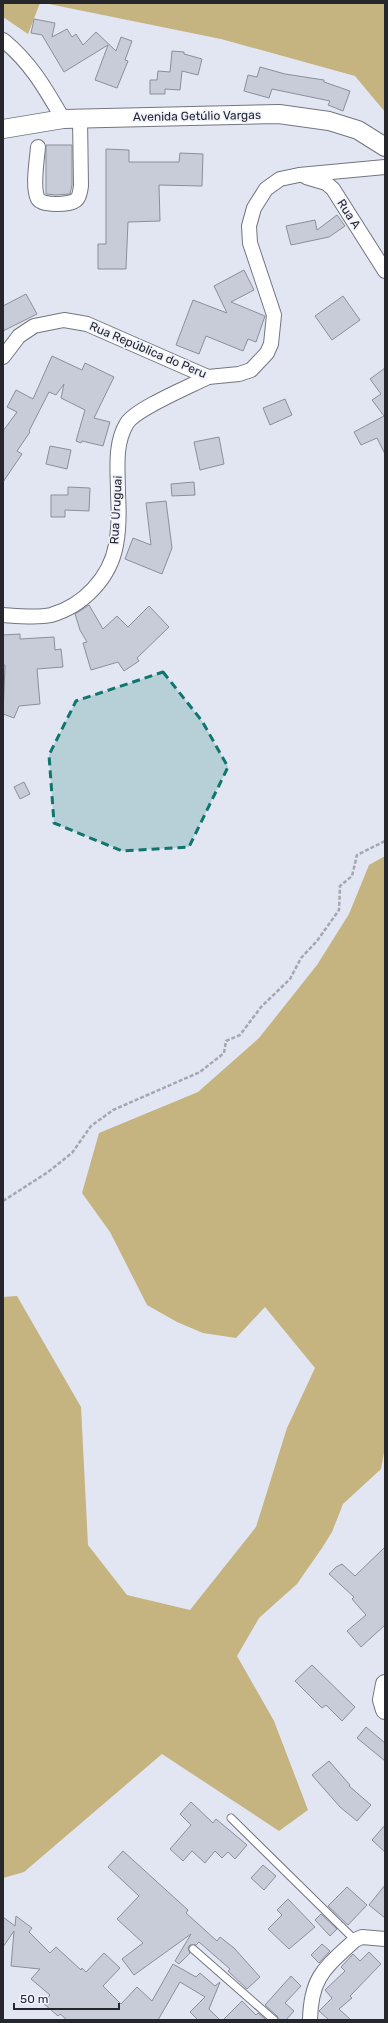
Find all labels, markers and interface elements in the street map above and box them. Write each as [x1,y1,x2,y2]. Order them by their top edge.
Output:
street label: Avenida Getúlio Vargas [133,108,261,124]
street label: Rua A [334,197,364,231]
street label: Rua República do Peru [87,319,209,381]
street label: Rua Uruguai [107,475,125,545]
scale bar [14,1985,119,2011]
text: 50 m [20,1992,48,2006]

